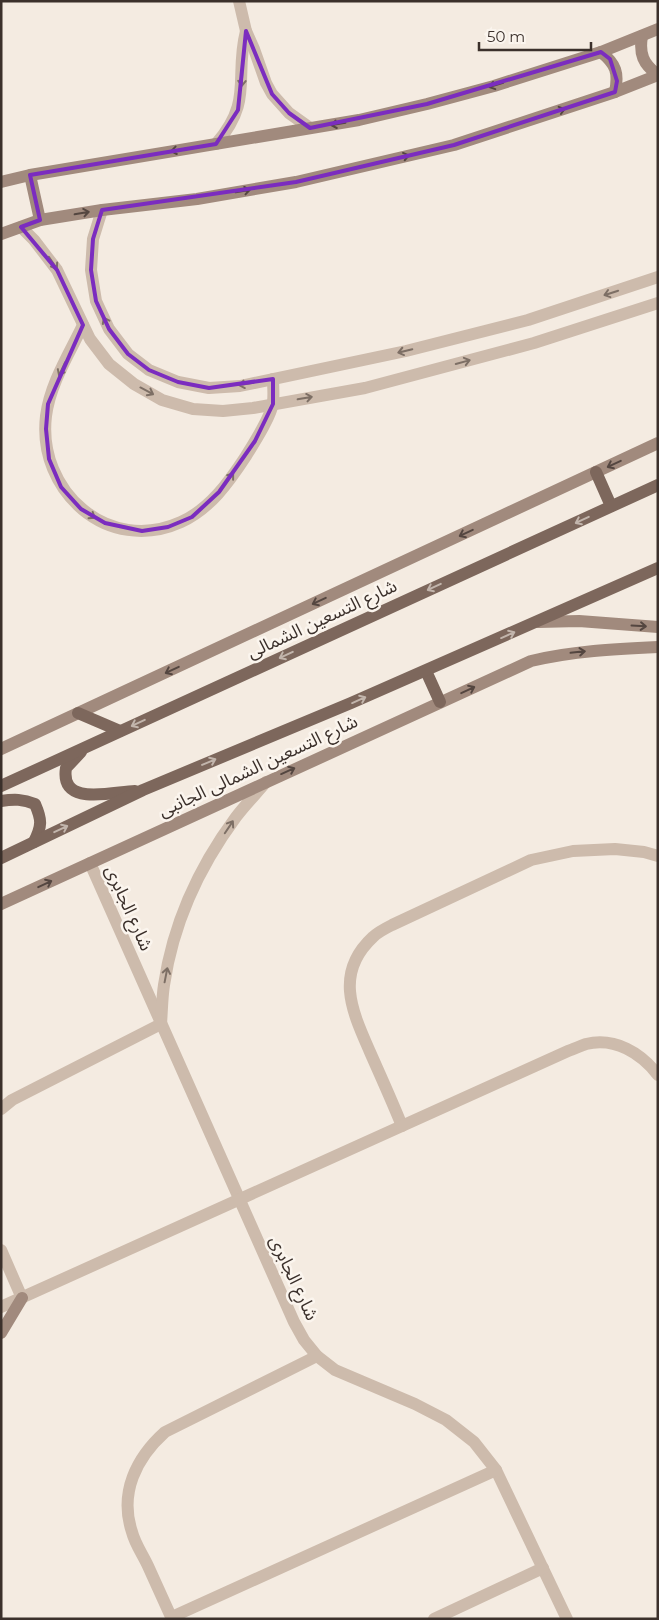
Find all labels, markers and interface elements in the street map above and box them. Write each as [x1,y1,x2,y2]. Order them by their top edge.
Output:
scale bar [479,20,592,52]
text: 50 m [487,27,525,46]
one-way arrow [237,70,247,87]
one-way arrow [488,81,504,91]
one-way arrow [549,106,565,115]
one-way arrow [331,119,347,129]
one-way arrow [170,146,186,156]
one-way arrow [394,152,410,161]
one-way arrow [235,185,251,195]
one-way arrow [74,208,90,218]
one-way arrow [48,256,58,270]
one-way arrow [604,288,620,298]
one-way arrow [102,317,112,332]
one-way arrow [397,347,413,356]
one-way arrow [454,357,470,366]
one-way arrow [57,361,66,376]
one-way arrow [238,380,254,390]
one-way arrow [139,386,154,396]
one-way arrow [296,393,312,403]
one-way arrow [606,459,621,469]
one-way arrow [224,472,234,486]
one-way arrow [82,509,96,519]
one-way arrow [575,515,590,525]
one-way arrow [459,528,474,538]
street label: شارع التسعين الشمالى [244,575,402,666]
one-way arrow [427,583,442,593]
one-way arrow [312,597,327,607]
one-way arrow [630,621,646,630]
one-way arrow [500,629,515,639]
one-way arrow [570,647,586,657]
one-way arrow [279,651,294,660]
one-way arrow [165,665,180,675]
one-way arrow [460,684,475,694]
one-way arrow [351,694,366,704]
street label: شارع التسعين الشمالى الجانبى [155,710,362,825]
one-way arrow [131,718,146,728]
one-way arrow [201,757,216,767]
one-way arrow [280,766,295,776]
one-way arrow [224,820,234,834]
one-way arrow [53,824,68,833]
street label: شارع الجابرى [98,862,158,955]
one-way arrow [38,878,53,888]
one-way arrow [162,968,172,984]
street label: شارع الجابرى [262,1232,323,1325]

